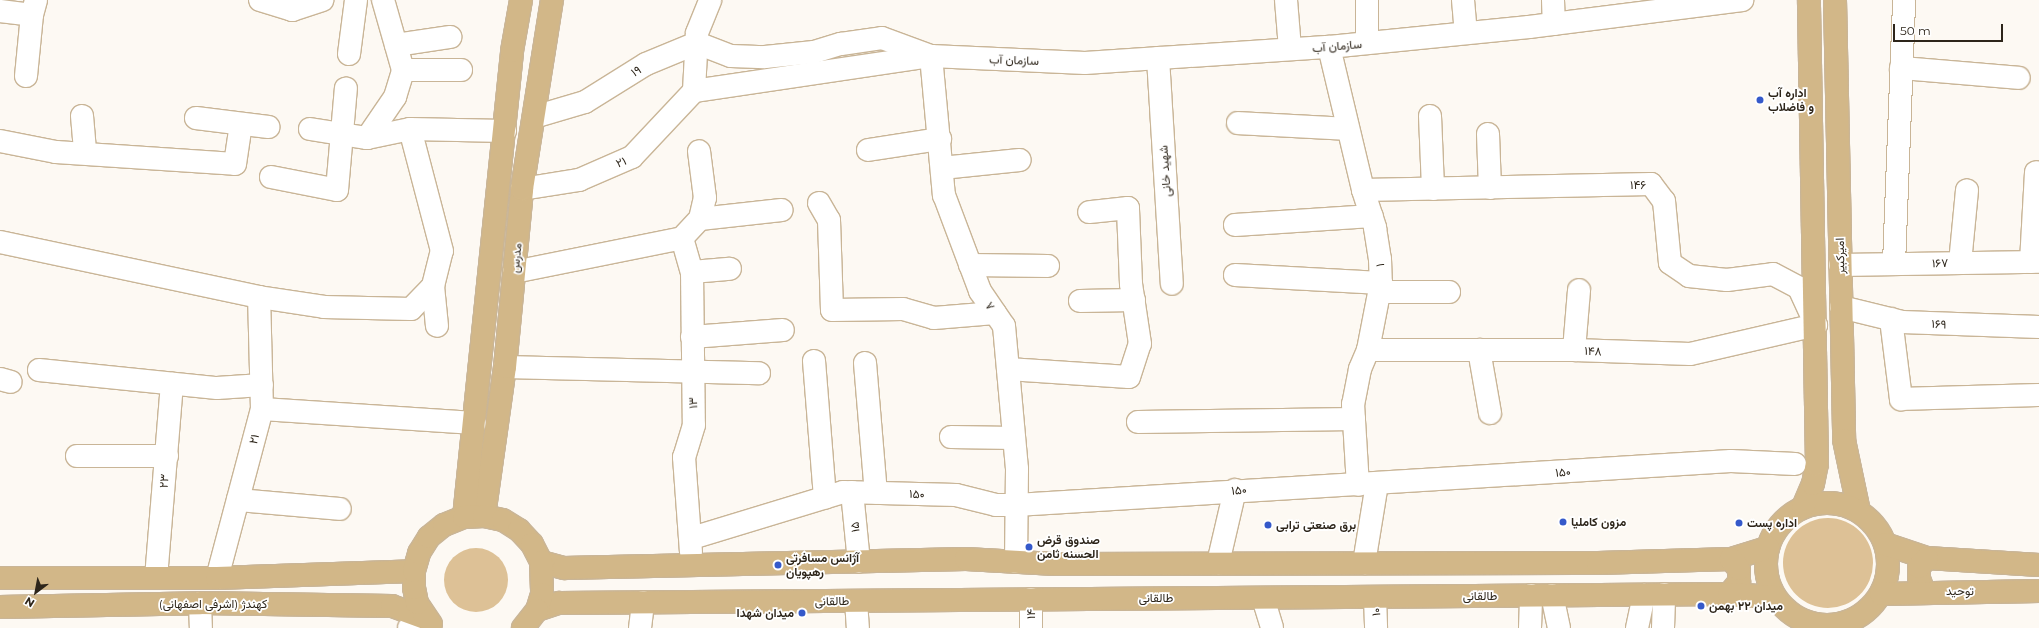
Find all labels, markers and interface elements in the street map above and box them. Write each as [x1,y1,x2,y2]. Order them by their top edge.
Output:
scale bar [1895,16,2005,42]
text: 50 m [1900,23,1931,38]
street label: سازمان آب [1312,37,1362,55]
street label: سازمان آب [989,52,1039,68]
street label: ۱۹ [628,62,644,80]
place label: اداره آب و فاضلاب [1768,86,1814,114]
marker: اداره آب و فاضلاب [1755,95,1765,105]
street label: شهید خانی [1156,145,1174,197]
street label: ۲۱ [614,153,628,171]
street label: ۱۴۶ [1630,178,1646,192]
street label: امیرکبیر [1832,238,1848,274]
street label: مدرس [507,242,525,274]
street label: ۱۶۷ [1932,256,1948,270]
street label: ۱ [1373,263,1387,267]
street label: ۷ [982,299,998,313]
street label: ۱۶۹ [1931,317,1947,331]
street label: ۱۴۸ [1584,344,1602,358]
street label: ۱۳ [686,397,700,409]
street label: ۲۱ [246,432,262,446]
street label: ۱۵۰ [1555,464,1571,480]
street label: ۲۳ [156,473,172,489]
street label: ۱۵۰ [1231,482,1247,498]
street label: ۱۵۰ [909,487,925,501]
place label: مزون کاملیا [1571,515,1626,529]
place label: اداره پست [1747,516,1797,530]
marker: مزون کاملیا [1558,517,1568,527]
place label: برق صنعتی ترابی [1276,518,1356,532]
marker: اداره پست [1734,518,1744,528]
marker: برق صنعتی ترابی [1263,520,1273,530]
street label: ۱۵ [847,521,863,533]
place label: صندوق قرض الحسنه ثامن [1037,533,1100,561]
marker: صندوق قرض الحسنه ثامن [1024,542,1034,552]
place label: آژانس مسافرتی رهپویان [786,551,859,579]
marker: آژانس مسافرتی رهپویان [773,560,783,570]
north arrow [16,572,56,612]
street label: توحید [1946,584,1974,598]
street label: طالقانی [1463,589,1497,603]
street label: طالقانی [1139,591,1173,605]
street label: طالقانی [815,593,849,609]
text: N [22,594,37,610]
street label: کهندژ (اشرفی اصفهانی) [159,597,267,611]
place label: میدان ۲۲ بهمن [1709,599,1783,613]
marker: میدان ۲۲ بهمن [1696,601,1706,611]
place label: میدان شهدا [737,606,794,620]
street label: ۱۰ [1369,607,1383,617]
marker: میدان شهدا [797,608,807,618]
street label: ۱۴ [1024,609,1038,619]

